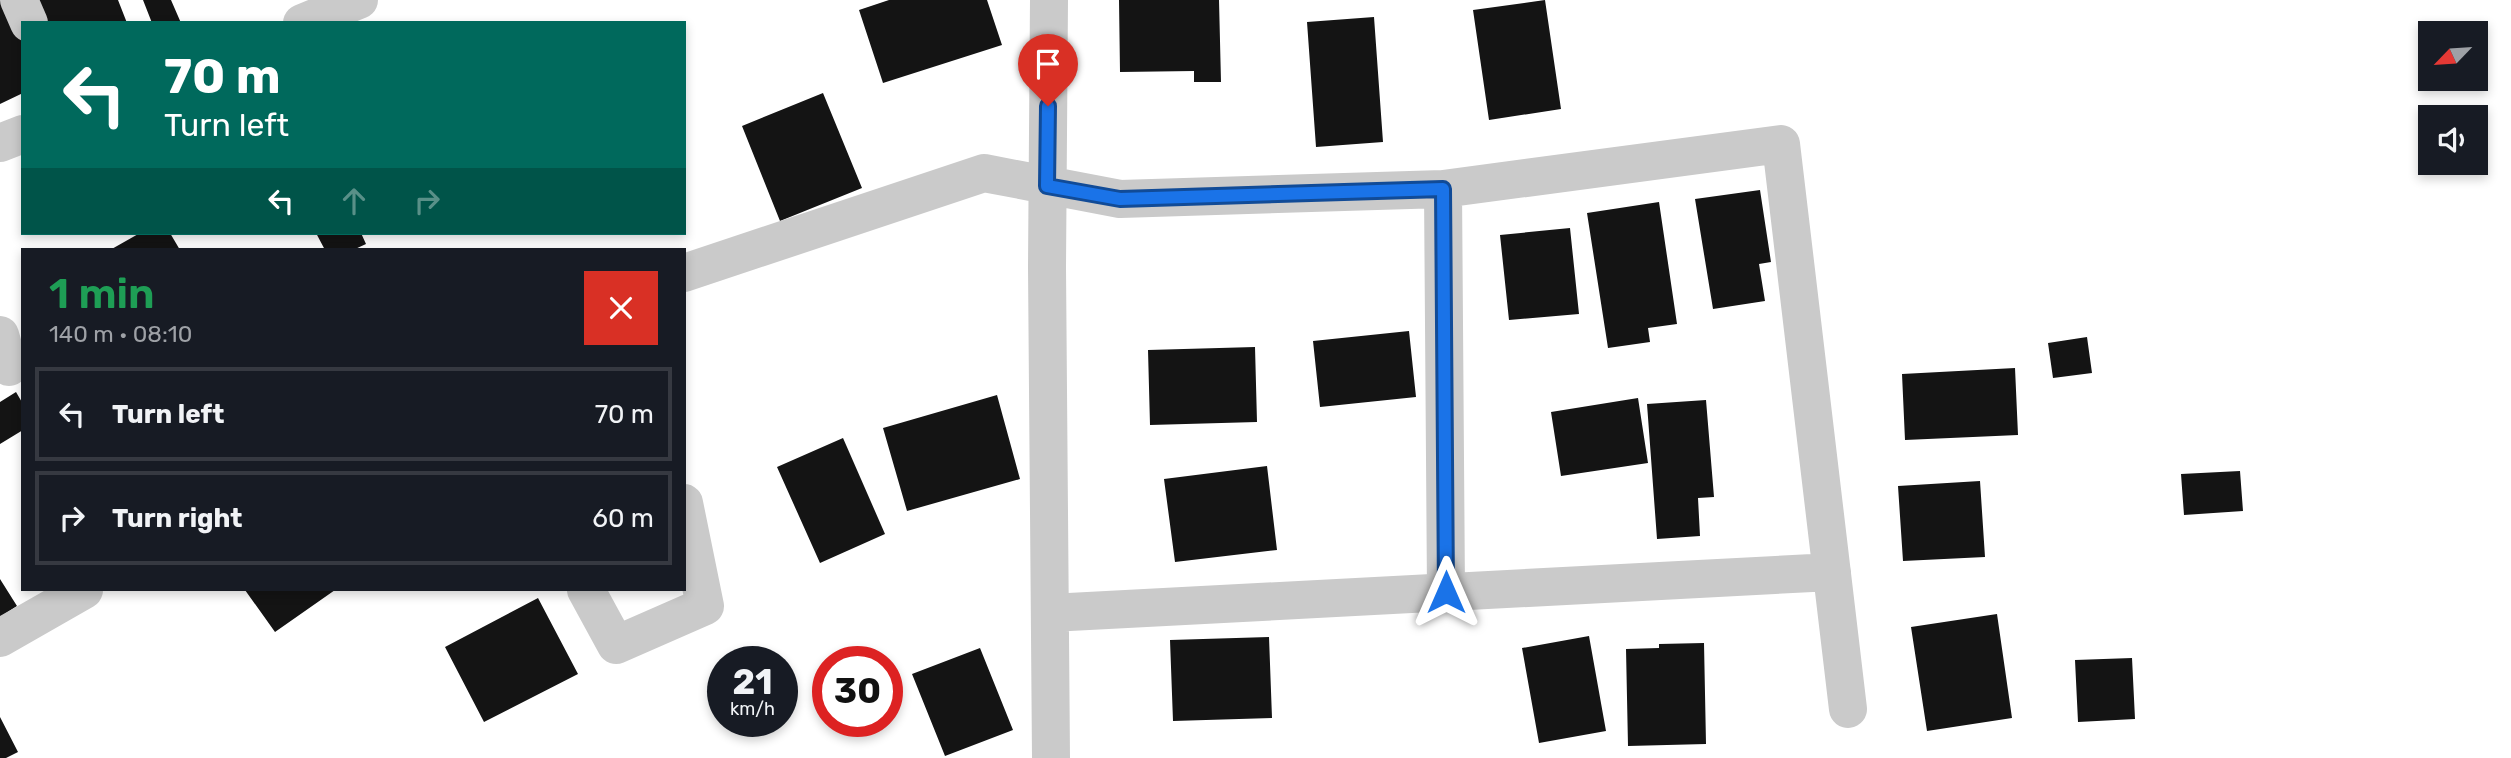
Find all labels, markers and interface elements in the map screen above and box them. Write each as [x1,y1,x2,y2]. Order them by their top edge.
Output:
north arrow [2418,21,2488,91]
map controls [2418,21,2488,175]
pin [1018,34,1078,106]
icon: arrive [1029,45,1067,83]
text: 70 m [164,47,281,105]
icon: left [49,49,140,140]
button: sound [2418,105,2488,175]
text: Turn left [164,106,289,144]
icon: left [262,182,300,220]
icon: ahead [335,182,373,220]
icon: right [408,182,446,220]
text: 1 min [49,269,155,319]
button: close [584,271,658,345]
text: 140 m · 08:10 [49,320,192,348]
icon: left [53,395,91,433]
text: Turn left [112,399,224,430]
text: 70 m [595,399,654,430]
icon: right [53,499,91,537]
text: Turn right [112,503,242,534]
text: 60 m [592,503,654,534]
position arrow [1409,555,1483,629]
speed limit sign: 30 [812,646,903,737]
text: 21 [732,661,773,703]
text: km/h [730,698,775,720]

